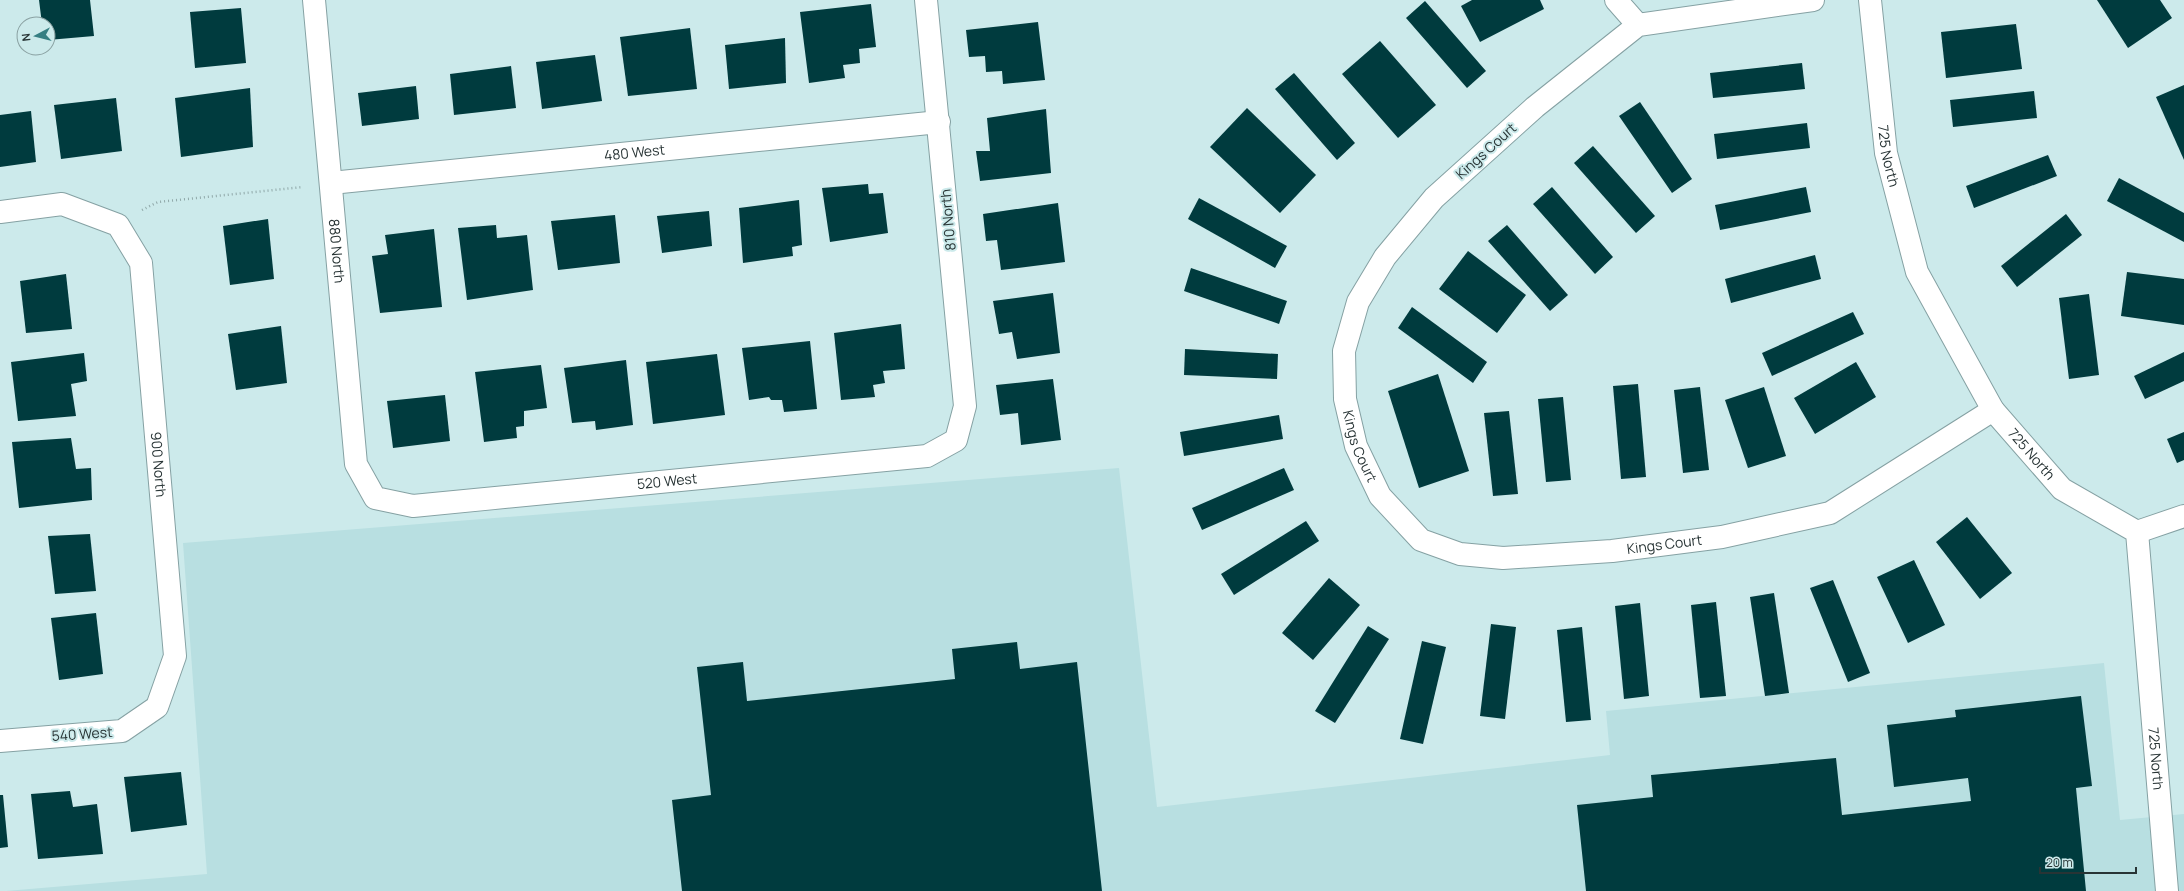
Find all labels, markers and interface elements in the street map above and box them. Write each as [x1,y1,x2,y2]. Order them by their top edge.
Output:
north arrow [16,16,56,56]
text: N [18,32,34,42]
street label: Kings Court [1451,118,1520,183]
street label: 725 North [1874,124,1904,189]
street label: 480 West [603,140,666,165]
street label: 810 North [935,188,960,252]
street label: 880 North [325,218,350,284]
street label: Kings Court [1339,408,1382,485]
street label: 725 North [2004,424,2060,484]
street label: 900 North [147,431,171,498]
street label: 520 West [636,468,698,493]
street label: Kings Court [1626,530,1703,558]
street label: 540 West [51,722,113,745]
street label: 725 North [2144,726,2169,791]
scale bar [2040,849,2136,875]
text: 20 m [2046,854,2073,871]

